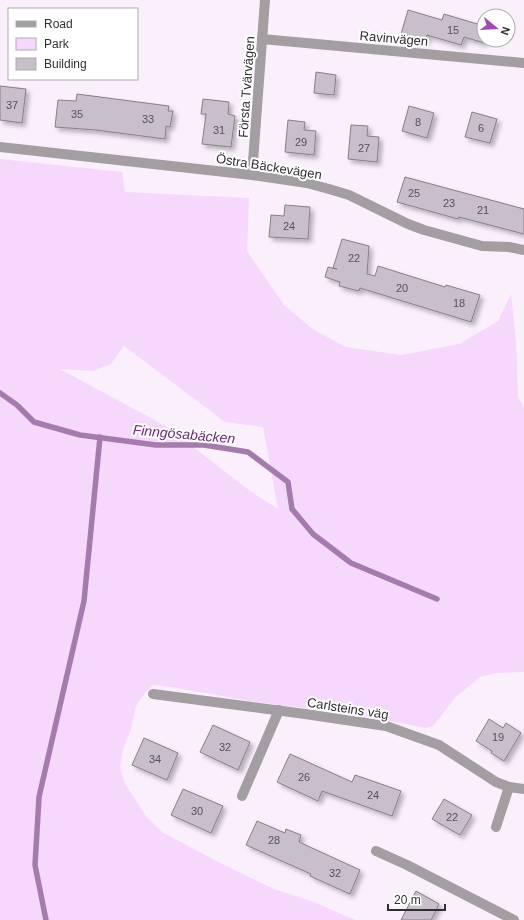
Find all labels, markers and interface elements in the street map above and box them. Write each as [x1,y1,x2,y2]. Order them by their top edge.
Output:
legend [8,8,138,80]
north arrow [476,8,516,48]
text: Road [44,17,73,31]
house number: 15 [447,24,459,36]
text: N [499,25,512,37]
street label: Ravinvägen [359,28,429,49]
street label: Första Tvärvägen [235,36,258,138]
text: Park [44,37,70,51]
text: Building [44,57,87,71]
house number: 37 [6,99,18,111]
house number: 35 [71,108,83,120]
house number: 33 [142,113,154,125]
house number: 8 [415,116,421,128]
house number: 6 [478,122,484,134]
house number: 31 [213,124,225,136]
house number: 29 [295,136,307,148]
house number: 27 [358,142,370,154]
street label: Östra Bäckevägen [215,151,323,182]
house number: 25 [408,187,420,199]
house number: 23 [443,197,455,209]
house number: 21 [477,204,489,216]
house number: 24 [283,220,295,232]
house number: 22 [348,252,360,264]
house number: 20 [396,282,408,294]
house number: 18 [453,297,465,309]
water label: Finngösabäcken [132,422,236,446]
street label: Carlsteins väg [306,695,390,722]
house number: 19 [492,731,504,743]
house number: 32 [219,741,231,753]
house number: 34 [149,753,161,765]
house number: 26 [298,771,310,783]
house number: 24 [367,789,379,801]
house number: 30 [191,805,203,817]
house number: 22 [446,811,458,823]
house number: 28 [268,834,280,846]
house number: 32 [329,867,341,879]
scale bar [388,886,445,912]
text: 20 m [394,893,421,907]

